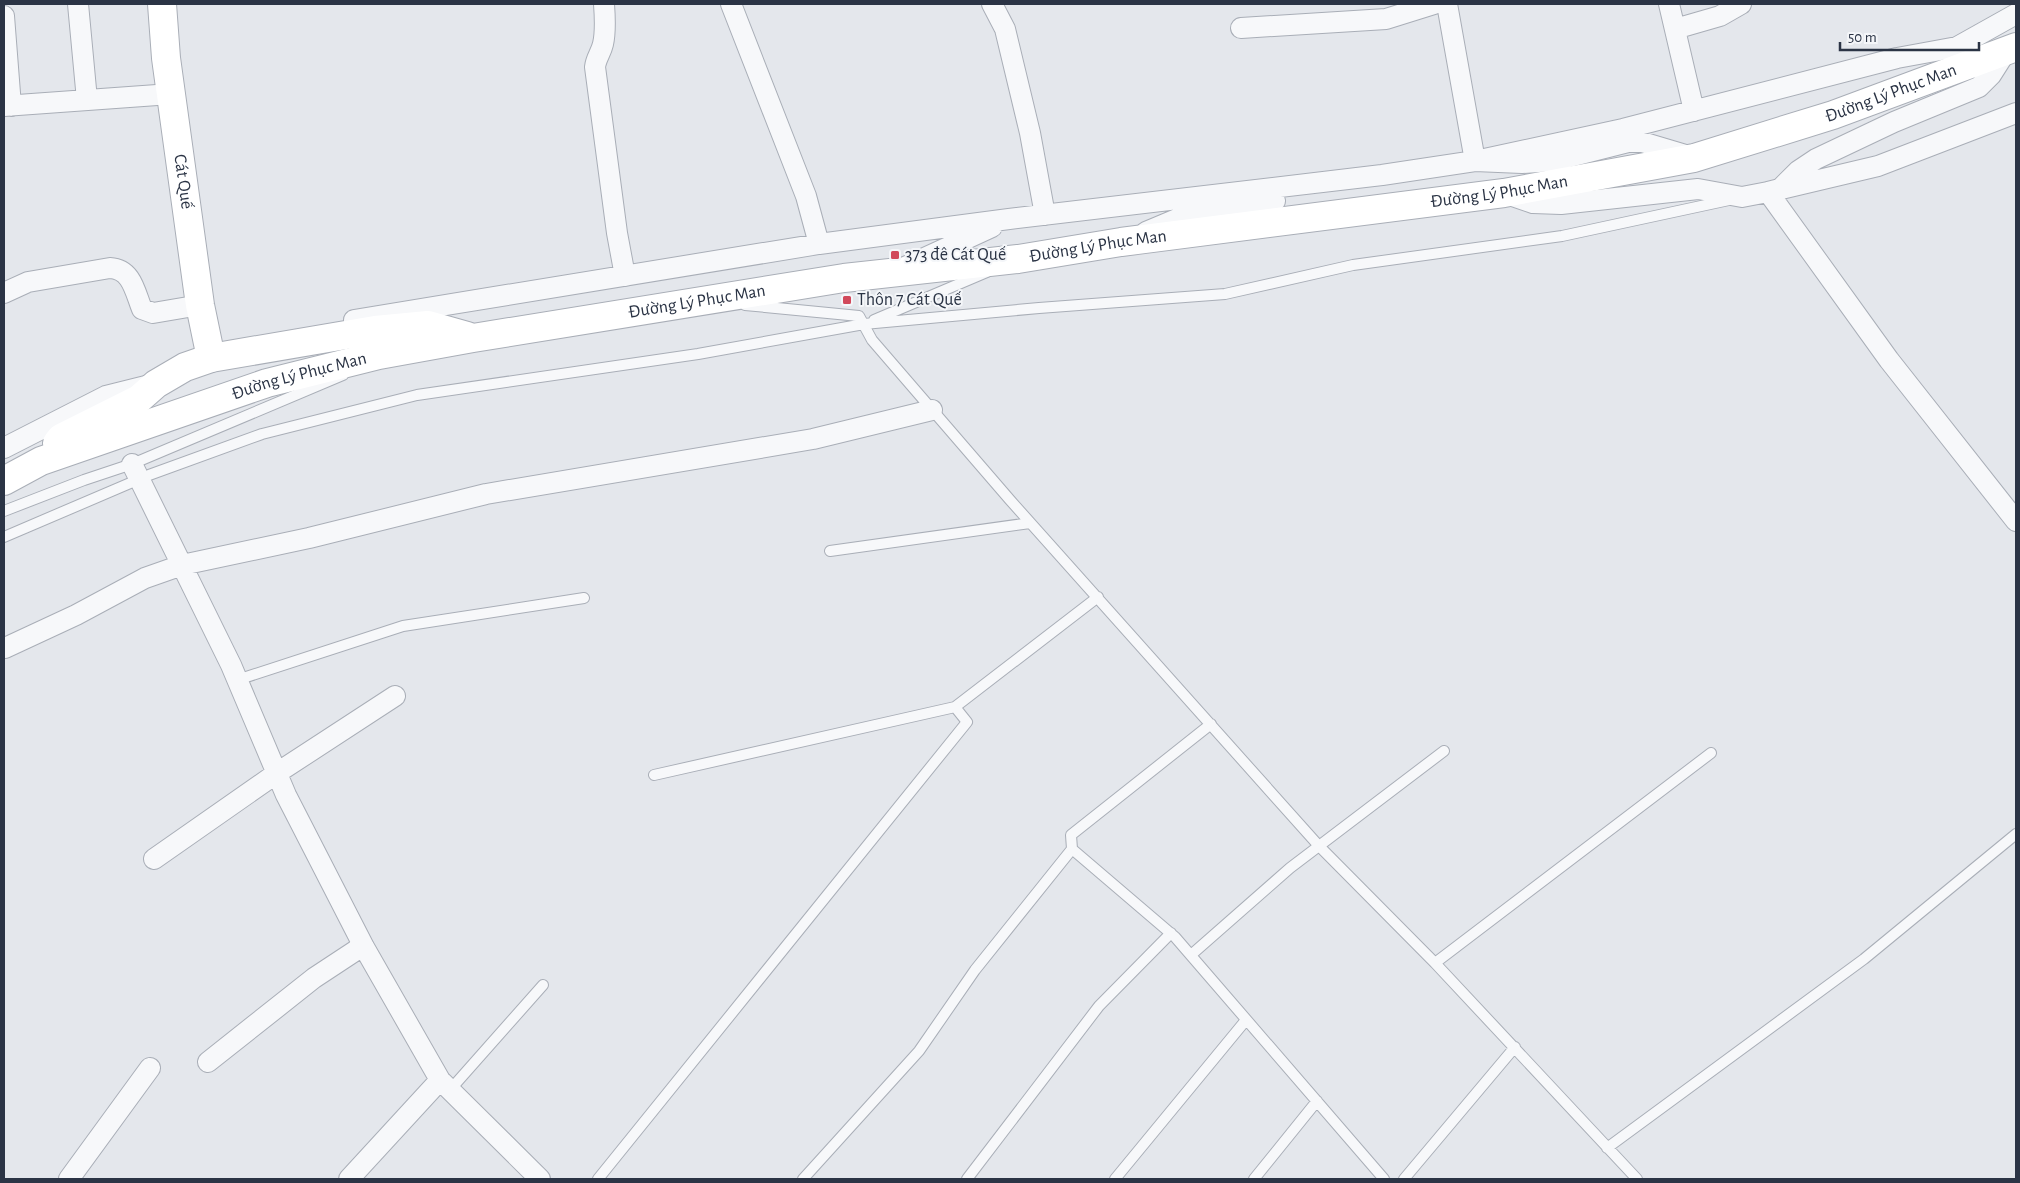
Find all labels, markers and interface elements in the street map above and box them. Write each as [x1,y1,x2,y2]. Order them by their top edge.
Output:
scale bar [1840,20,1979,52]
text: 50 m [1848,30,1877,45]
street label: Đường Lý Phục Man [1823,61,1959,126]
street label: Cát Quế [170,153,197,210]
street label: Đường Lý Phục Man [1430,172,1569,211]
street label: Đường Lý Phục Man [1028,227,1168,266]
place label: 373 đê Cát Quế [905,245,1006,264]
marker: 373 đê Cát Quế [889,249,901,261]
street label: Đường Lý Phục Man [627,282,767,322]
place label: Thôn 7 Cát Quế [857,290,962,309]
marker: Thôn 7 Cát Quế [841,294,853,306]
street label: Đường Lý Phục Man [230,349,368,403]

